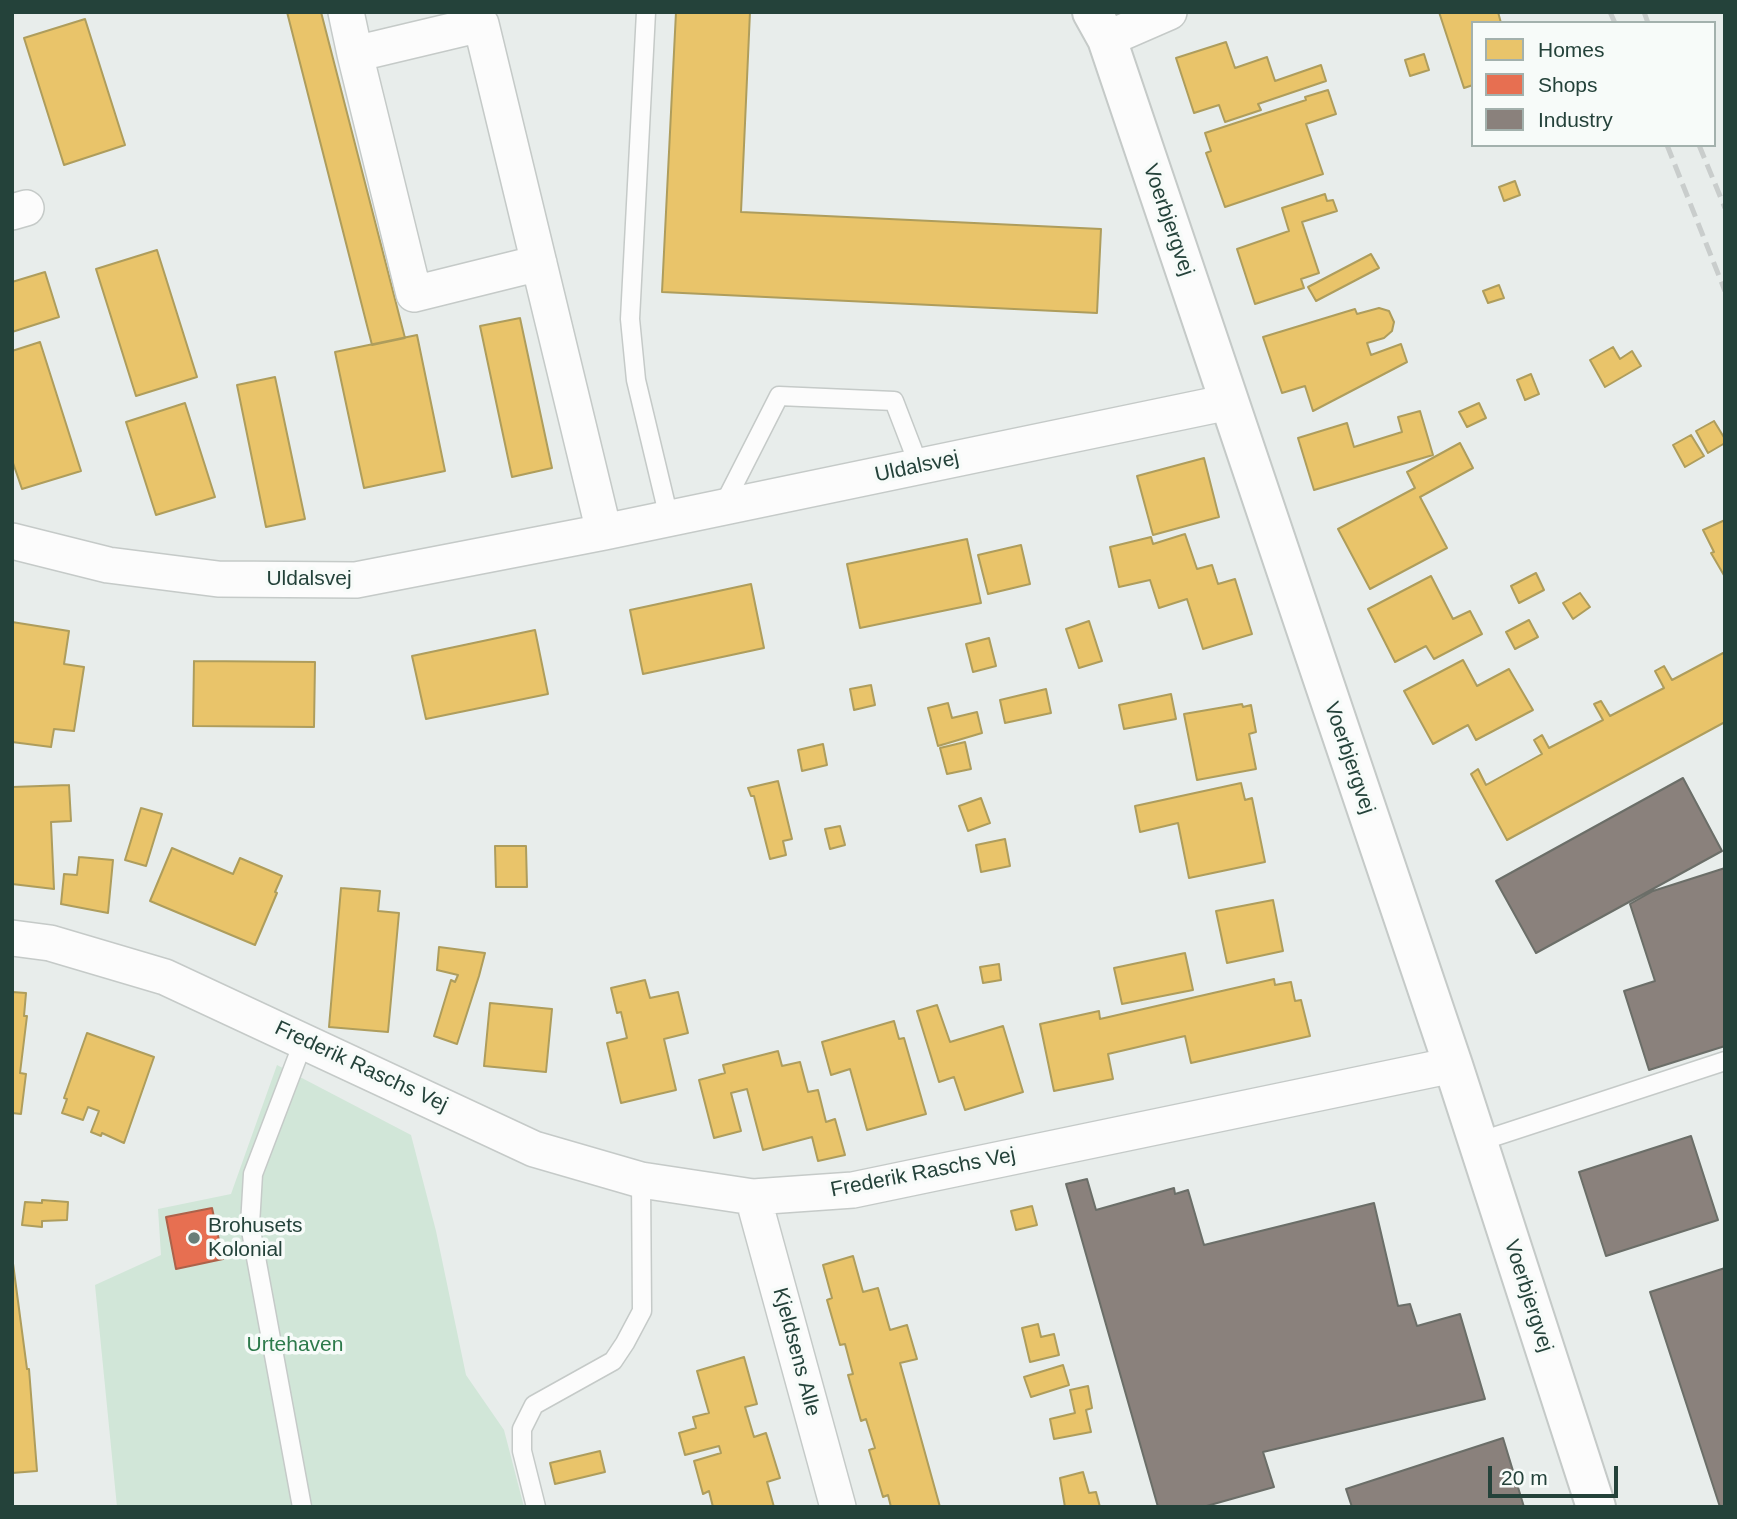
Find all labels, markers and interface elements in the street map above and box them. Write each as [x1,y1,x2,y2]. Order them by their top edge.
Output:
legend [1471,21,1716,147]
text: Homes [1538,38,1605,61]
text: Shops [1538,73,1598,96]
text: Industry [1538,108,1613,131]
street label: Voerbjergvej [1137,161,1199,279]
street label: Uldalsvej [873,446,961,488]
street label: Uldalsvej [266,566,352,592]
street label: Voerbjergvej [1318,699,1380,817]
street label: Frederik Raschs Vej [271,1016,451,1118]
street label: Frederik Raschs Vej [828,1143,1018,1203]
place label: Brohusets Kolonial [208,1213,303,1263]
marker: Brohusets Kolonial [186,1230,202,1246]
street label: Voerbjergvej [1498,1237,1558,1355]
street label: Kjeldsens Alle [767,1285,825,1419]
park label: Urtehaven [247,1332,343,1358]
scale bar [1492,1452,1622,1496]
text: 20 m [1501,1466,1548,1489]

